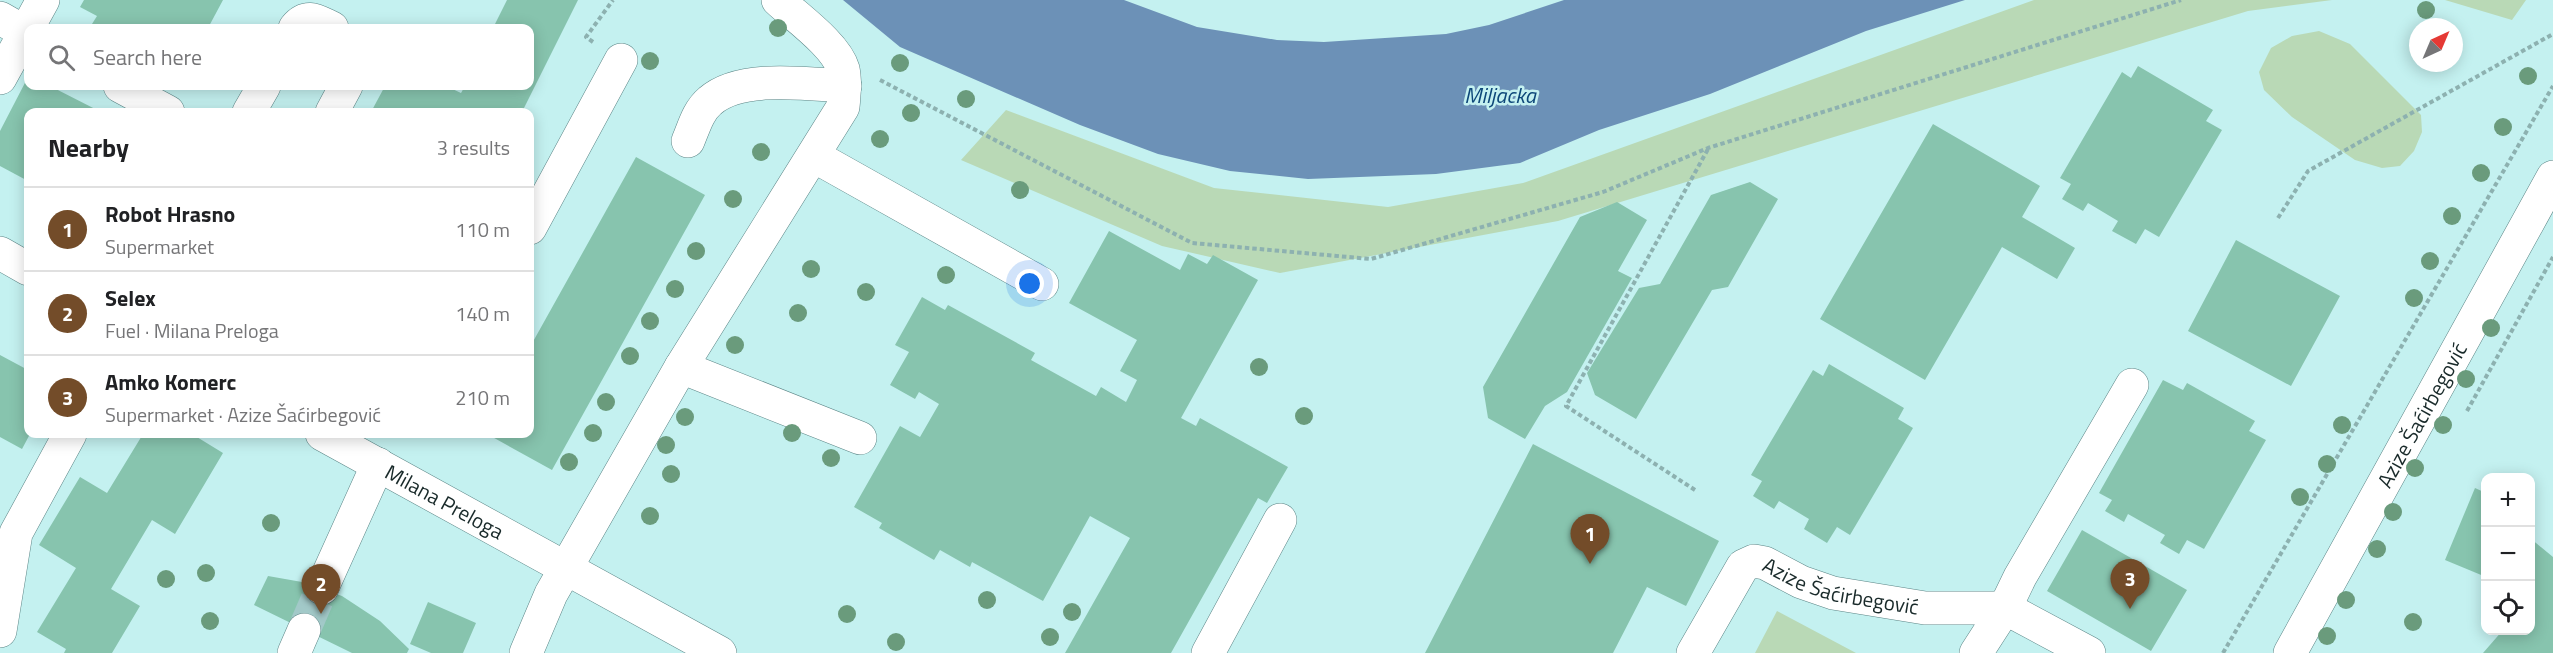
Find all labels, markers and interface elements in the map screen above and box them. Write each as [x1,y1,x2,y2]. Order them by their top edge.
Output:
north arrow [2409,18,2463,72]
search box [24,24,534,90]
text: Search here [93,40,202,74]
icon: search [45,41,78,74]
water label: Miljacka [1464,78,1538,112]
text: Nearby [48,128,129,167]
text: 3 results [437,132,510,163]
text: Robot Hrasno [105,197,235,231]
text: 1 [62,214,73,245]
text: 110 m [455,214,510,245]
text: Supermarket [105,231,214,262]
your location [1015,269,1044,298]
text: Selex [105,281,156,315]
text: 2 [62,298,73,329]
text: 140 m [455,298,510,329]
text: Fuel · Milana Preloga [105,315,279,346]
street label: Azize Šaćirbegović [2368,336,2475,493]
text: Amko Komerc [105,365,236,399]
text: 3 [62,382,73,413]
text: 210 m [455,382,510,413]
text: Supermarket · Azize Šaćirbegović [105,399,381,430]
street label: Milana Preloga [379,456,510,547]
map controls [2481,473,2535,635]
button: + [2481,473,2535,527]
pin: 1 [1570,514,1610,564]
button: − [2481,527,2535,581]
street label: Azize Šaćirbegović [1757,549,1921,623]
pin: 3 [2110,560,2150,609]
pin: 2 [302,564,340,614]
button: locate [2481,581,2535,635]

